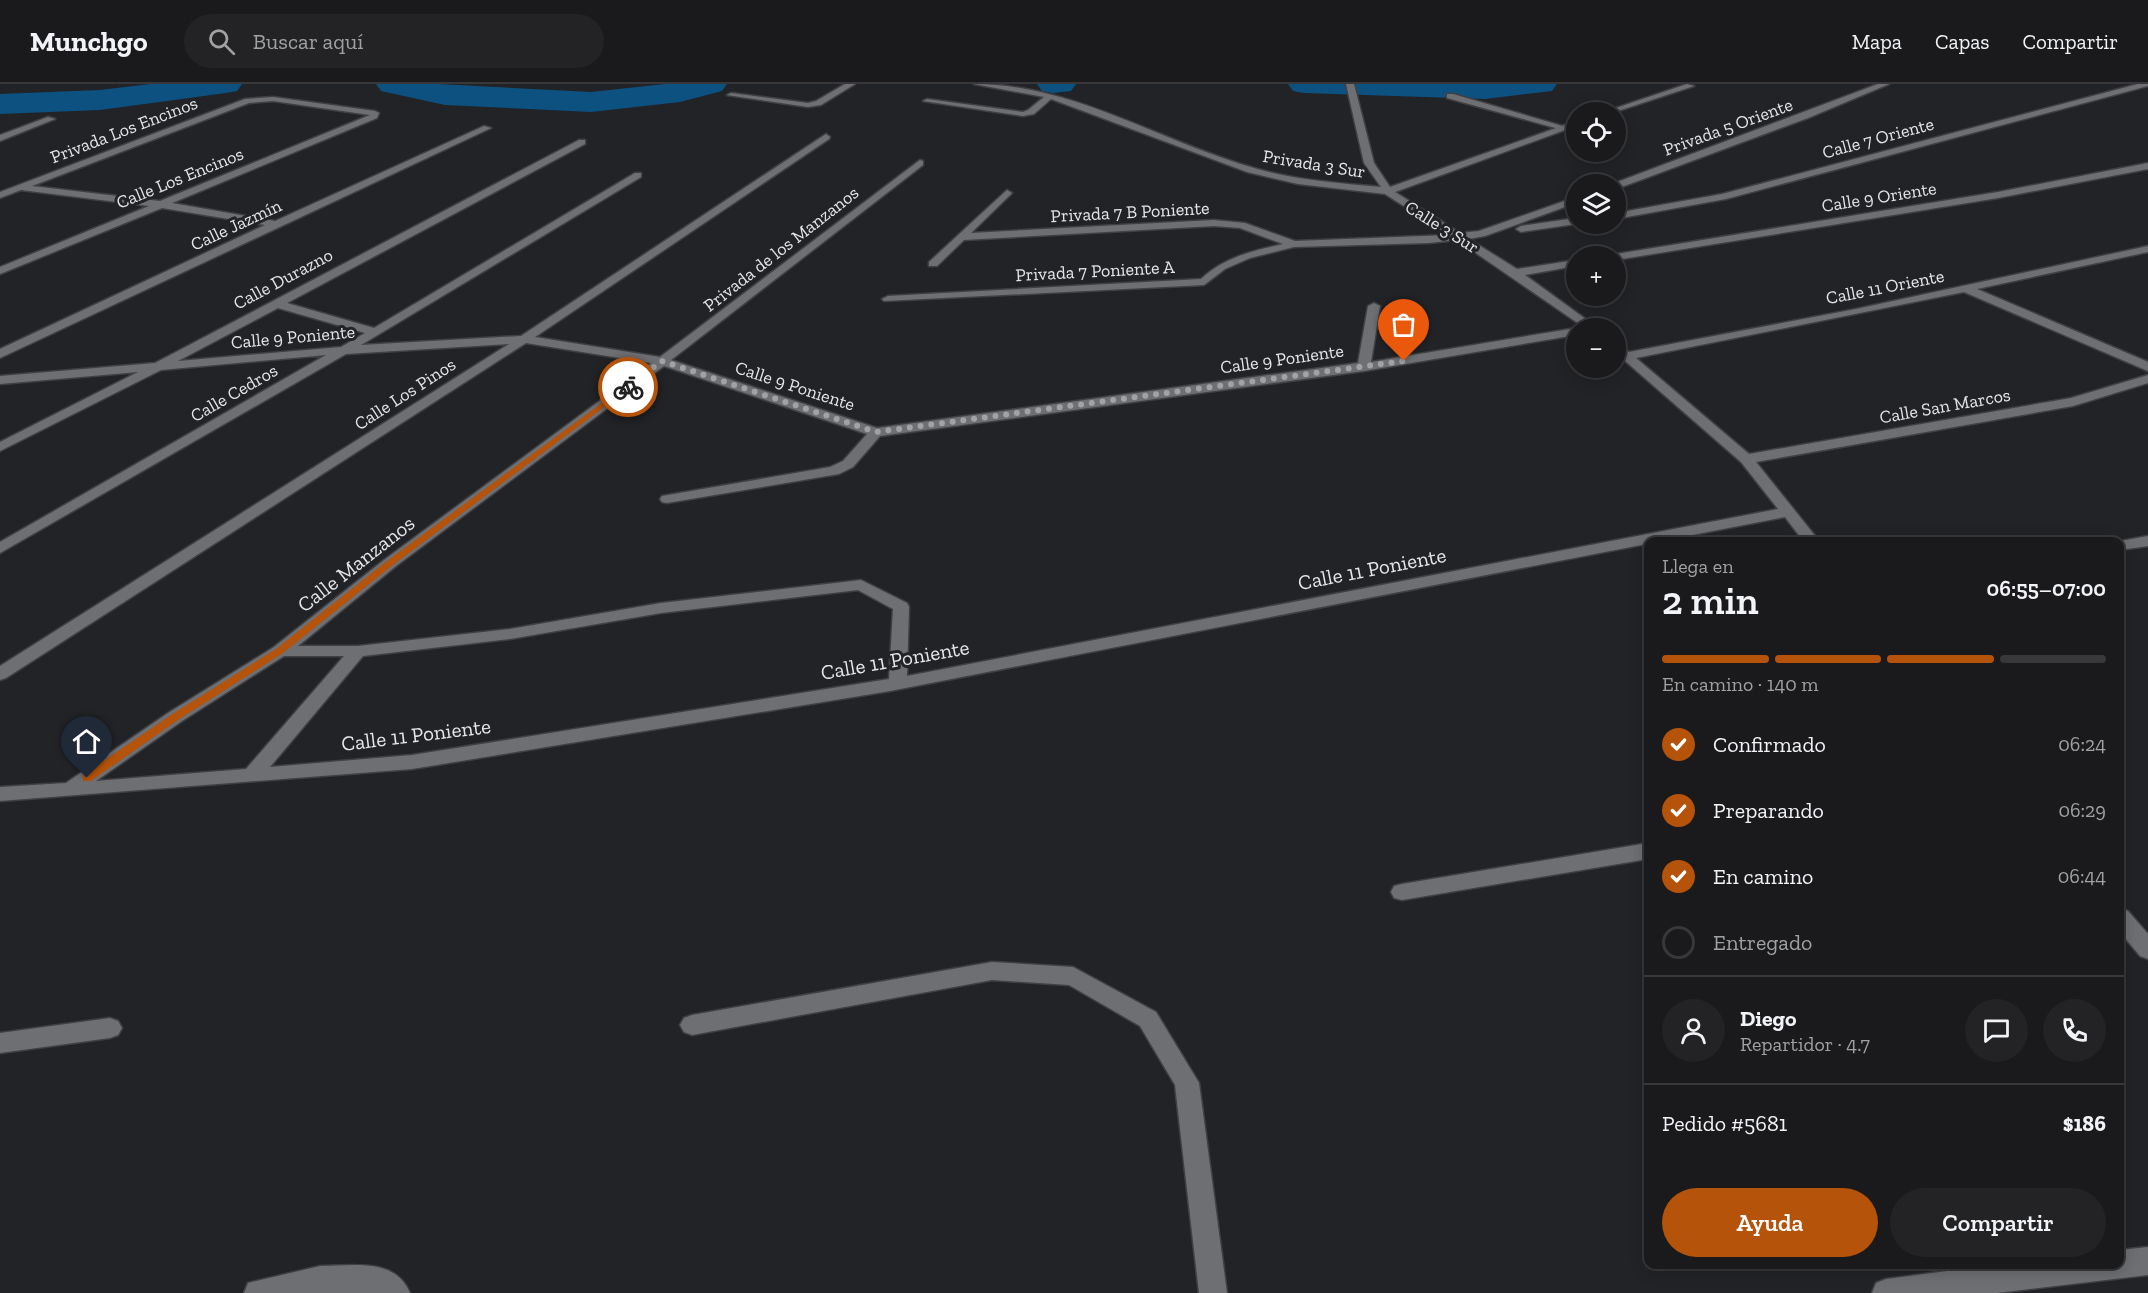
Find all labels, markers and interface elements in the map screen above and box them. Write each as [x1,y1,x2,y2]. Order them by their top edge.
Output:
search box [184,14,604,68]
text: Munchgo [30,25,148,58]
icon: search [205,25,238,58]
text: Buscar aquí [253,28,364,55]
text: Mapa [1852,29,1902,54]
text: Capas [1935,29,1990,54]
text: Compartir [2023,29,2118,54]
street label: Privada Los Encinos [47,92,201,168]
street label: Privada 5 Oriente [1660,93,1796,161]
map controls [1566,102,1626,378]
button: locate [1566,102,1626,162]
street label: Calle 7 Oriente [1820,113,1936,163]
street label: Calle Los Encinos [113,142,247,214]
street label: Privada 3 Sur [1261,145,1367,183]
button: layers [1566,174,1626,234]
street label: Calle 9 Oriente [1820,177,1938,217]
street label: Privada de los Manzanos [699,182,863,316]
street label: Calle Jazmín [187,194,286,256]
street label: Calle 3 Sur [1401,196,1483,258]
street label: Privada 7 B Poniente [1050,197,1210,227]
street label: Calle Durazno [230,244,336,314]
button: + [1566,246,1626,306]
street label: Privada 7 Poniente A [1015,256,1176,286]
street label: Calle 11 Oriente [1824,265,1946,309]
pin [1378,299,1429,361]
icon: bag [1387,308,1420,341]
button: − [1566,318,1626,378]
street label: Calle 9 Poniente [230,321,356,353]
street label: Calle 9 Poniente [1219,339,1345,379]
street label: Calle Los Pinos [350,353,460,435]
street label: Calle 9 Poniente [732,356,858,416]
courier [598,357,658,417]
street label: Calle Cedros [186,359,282,427]
icon: bike [612,371,645,404]
street label: Calle San Marcos [1878,384,2012,428]
street label: Calle Manzanos [292,510,419,617]
street label: Calle 11 Poniente [1296,542,1448,595]
text: Llega en [1662,554,1734,578]
text: 06:55–07:00 [1987,575,2106,602]
text: 2 min [1662,577,1759,624]
street label: Calle 11 Poniente [819,634,971,685]
text: En camino · 140 m [1662,672,1819,696]
street label: Calle 11 Poniente [340,713,492,756]
pin [61,716,112,778]
icon: home [70,725,103,758]
icon: check [1662,728,1695,761]
text: Confirmado [1713,731,1826,758]
text: 06:24 [2058,732,2106,756]
icon: check [1662,794,1695,827]
text: Preparando [1713,797,1824,824]
text: 06:29 [2058,798,2106,822]
icon: check [1662,860,1695,893]
text: En camino [1713,863,1813,890]
text: 06:44 [2058,864,2106,888]
text: Entregado [1713,929,1812,956]
button: person [1662,999,1725,1062]
button: chat [1965,999,2028,1062]
button: phone [2043,999,2106,1062]
text: Diego [1740,1005,1797,1032]
text: Repartidor · 4.7 [1740,1032,1870,1056]
text: Pedido #5681 [1662,1110,1787,1137]
text: $186 [2063,1110,2106,1137]
button: Ayuda [1662,1188,1878,1257]
button: Compartir [1890,1188,2106,1257]

